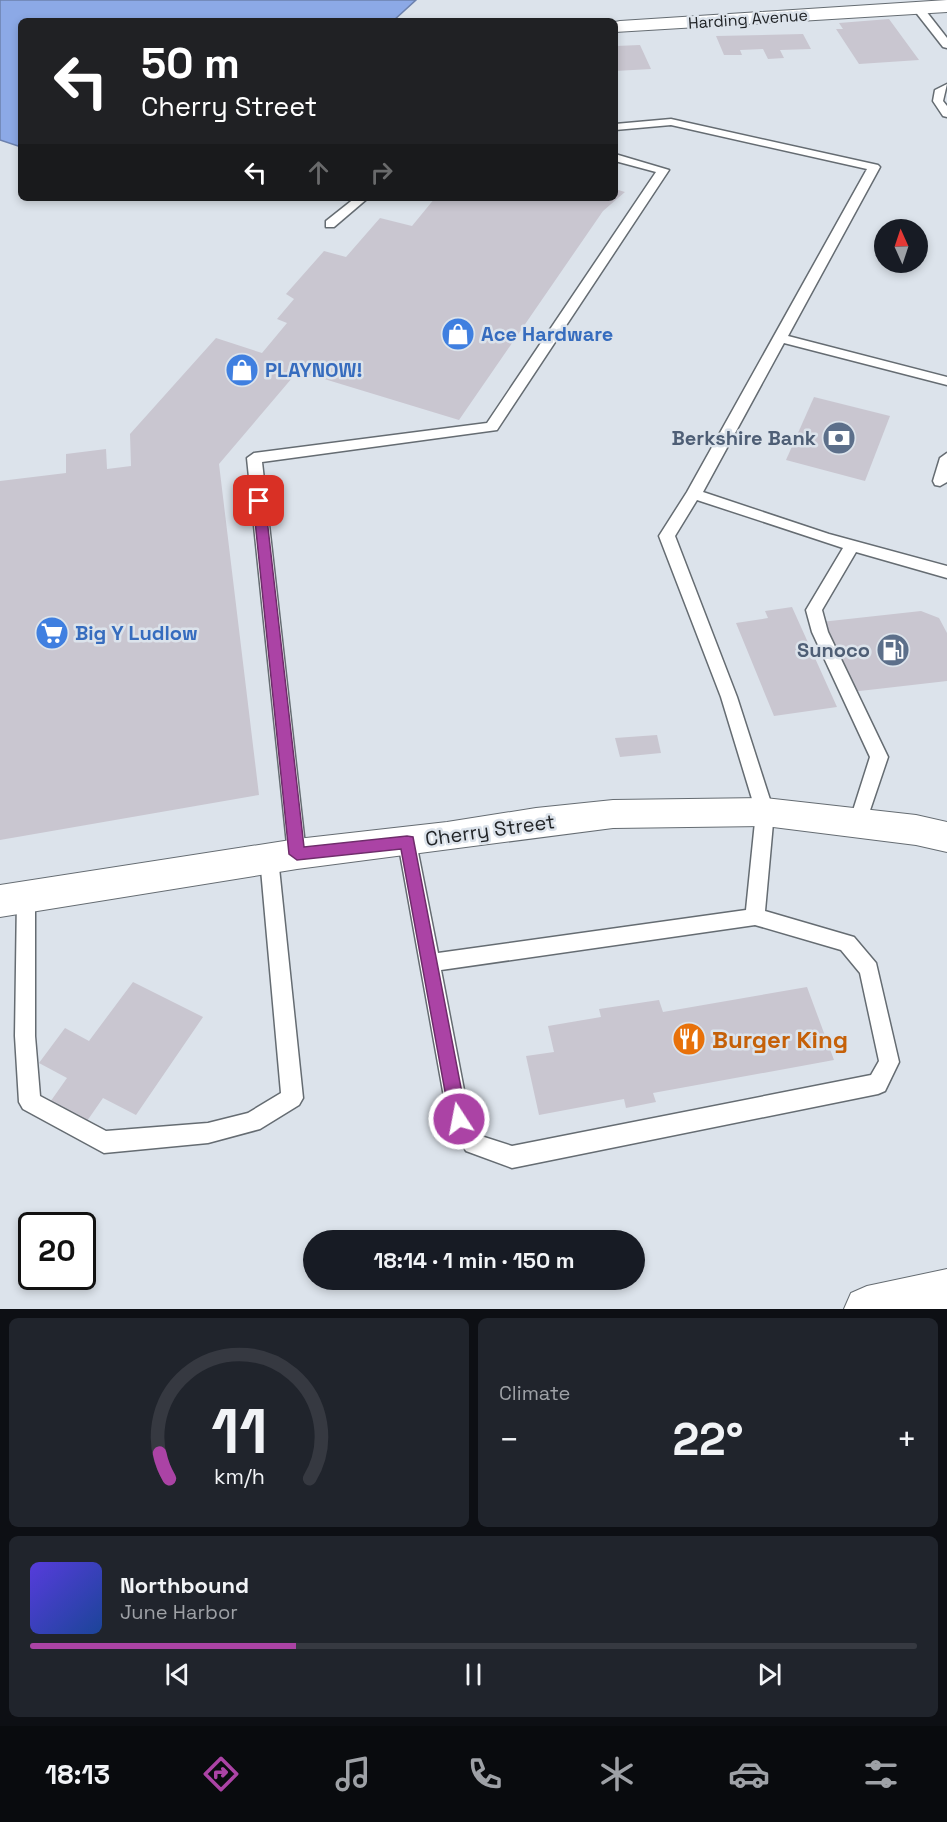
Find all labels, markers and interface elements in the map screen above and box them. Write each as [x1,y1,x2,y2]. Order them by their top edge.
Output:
street label: Harding Avenue [687,4,809,34]
text: 50 m [141,37,240,90]
icon: left [42,42,120,120]
text: Cherry Street [141,89,317,124]
icon: left [239,156,272,189]
icon: ahead [302,156,335,189]
icon: right [365,156,398,189]
north arrow [874,219,928,273]
map controls [874,219,928,273]
shop icon: Ace Hardware [440,316,476,352]
place label: Ace Hardware [481,321,613,347]
shop icon: PLAYNOW! [224,352,260,388]
place label: PLAYNOW! [265,357,362,383]
bank icon: Berkshire Bank [821,420,857,456]
place label: Berkshire Bank [672,425,816,451]
pin [233,475,284,526]
icon: arrive [242,484,275,517]
supermarket icon: Big Y Ludlow [34,615,70,651]
place label: Big Y Ludlow [75,620,198,646]
fuel station icon: Sunoco [875,632,911,668]
place label: Sunoco [797,637,870,663]
street label: Cherry Street [424,808,556,852]
restaurant icon: Burger King [671,1021,707,1057]
place label: Burger King [712,1024,848,1055]
position arrow [427,1087,491,1151]
speed limit sign: 20 [18,1212,96,1290]
text: 18:14 · 1 min · 150 m [373,1246,575,1274]
text: Climate [499,1380,570,1406]
text: 11 [211,1392,267,1471]
text: 22° [672,1411,744,1468]
text: − [499,1419,519,1461]
text: + [897,1419,917,1461]
text: km/h [213,1464,265,1491]
text: Northbound [120,1571,249,1599]
text: June Harbor [120,1599,238,1625]
icon: previous [161,1658,194,1691]
icon: pause [457,1658,490,1691]
icon: next [753,1658,786,1691]
icon: directions [200,1753,242,1795]
icon: music [332,1753,374,1795]
icon: phone [464,1753,506,1795]
icon: climate [596,1753,638,1795]
icon: car [728,1753,770,1795]
icon: filters [860,1753,902,1795]
text: 18:13 [45,1757,110,1792]

